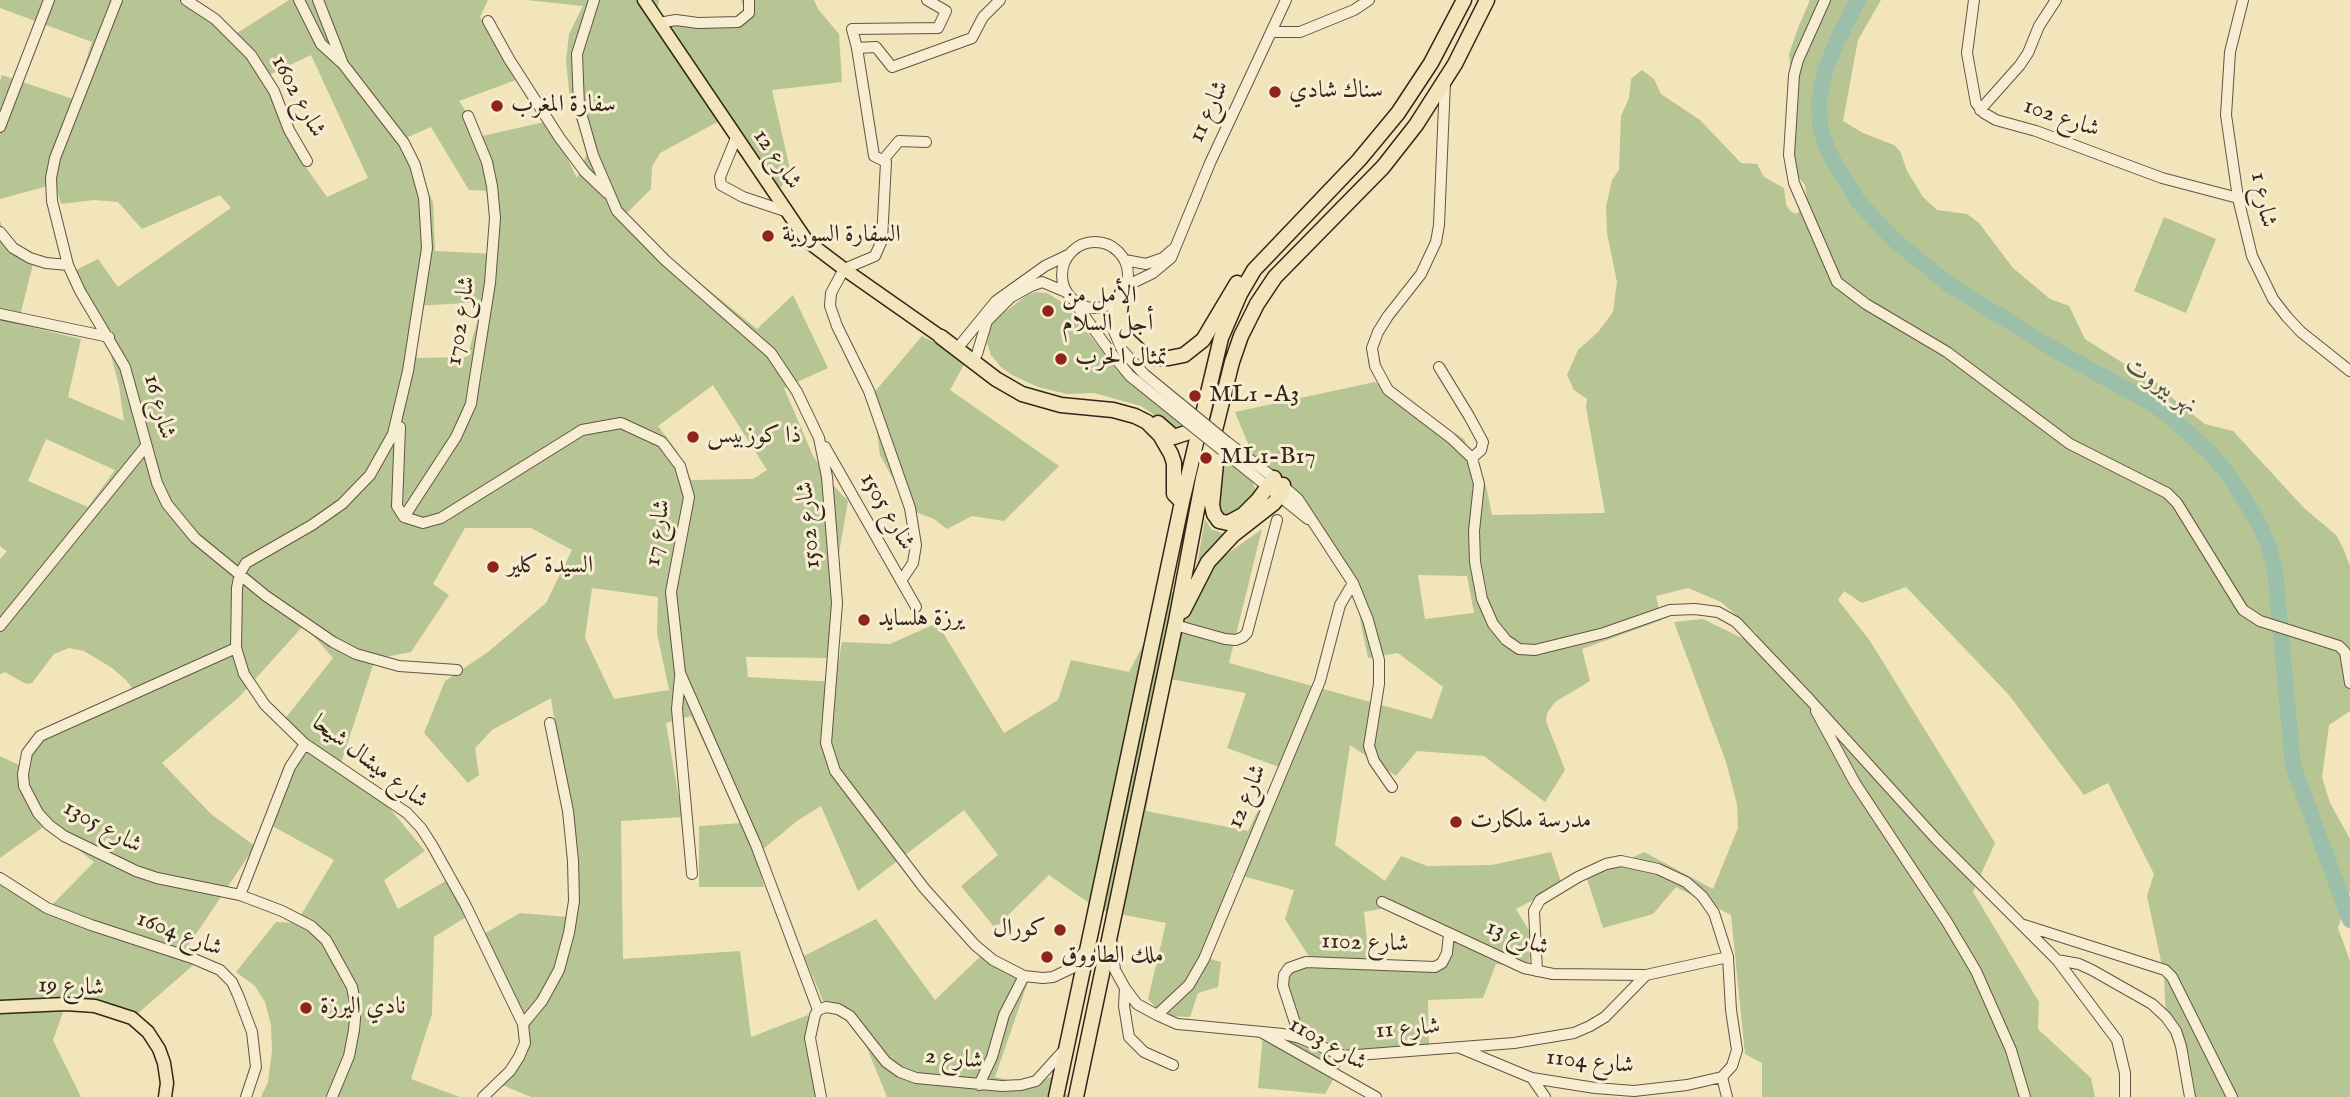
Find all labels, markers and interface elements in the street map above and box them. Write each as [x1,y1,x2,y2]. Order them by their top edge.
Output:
street label: شارع 1602 [263,51,331,143]
street label: شارع 11 [1183,77,1237,147]
place label: سناك شادي [1289,78,1383,106]
marker: سناك شادي [1267,84,1283,100]
place label: سفارة المغرب [511,92,616,120]
street label: شارع 102 [2019,93,2103,145]
marker: سفارة المغرب [489,98,505,114]
street label: شارع 12 [745,124,807,196]
street label: شارع 1 [2243,170,2281,230]
place label: السفارة السورية [782,222,901,250]
marker: السفارة السورية [760,228,776,244]
street label: شارع 1702 [441,274,483,368]
place label: الأمل من أجل السلام [1062,283,1153,339]
marker: الأمل من أجل السلام [1040,303,1056,319]
place label: تمثال الحرب [1075,345,1167,373]
marker: تمثال الحرب [1053,351,1069,367]
water label: نهر بيروت [2118,351,2204,423]
street label: شارع 16 [136,371,180,443]
place label: ML1 -A3 [1209,382,1299,410]
marker: ML1 -A3 [1187,388,1203,404]
place label: ذا كوزبيس [707,423,801,451]
marker: ذا كوزبيس [685,429,701,445]
place label: ML1-B17 [1220,444,1316,472]
marker: ML1-B17 [1198,450,1214,466]
street label: شارع 1505 [852,468,920,556]
street label: شارع 1502 [792,480,828,570]
street label: شارع 17 [640,498,678,568]
place label: السيدة كلير [507,553,593,581]
marker: السيدة كلير [485,559,501,575]
place label: يرزة هلسايد [878,606,963,634]
marker: يرزة هلسايد [856,612,872,628]
street label: شارع ميشال شيحا [305,710,433,816]
street label: شارع 12 [1222,760,1274,834]
street label: شارع 1305 [58,795,146,861]
place label: مدرسة ملكارت [1470,808,1591,836]
marker: مدرسة ملكارت [1448,814,1464,830]
street label: شارع 1604 [132,906,226,964]
street label: شارع 13 [1482,914,1552,964]
place label: كورال [993,916,1046,944]
marker: كورال [1052,922,1068,938]
street label: شارع 1102 [1321,928,1409,960]
place label: ملك الطاووق [1061,943,1164,971]
marker: ملك الطاووق [1039,949,1055,965]
street label: شارع 19 [37,972,105,1004]
place label: نادي اليرزة [320,994,405,1022]
marker: نادي اليرزة [298,1000,314,1016]
street label: شارع 1103 [1283,1011,1371,1079]
street label: شارع 11 [1375,1013,1441,1047]
street label: شارع 2 [924,1043,984,1077]
street label: شارع 1104 [1545,1044,1635,1082]

